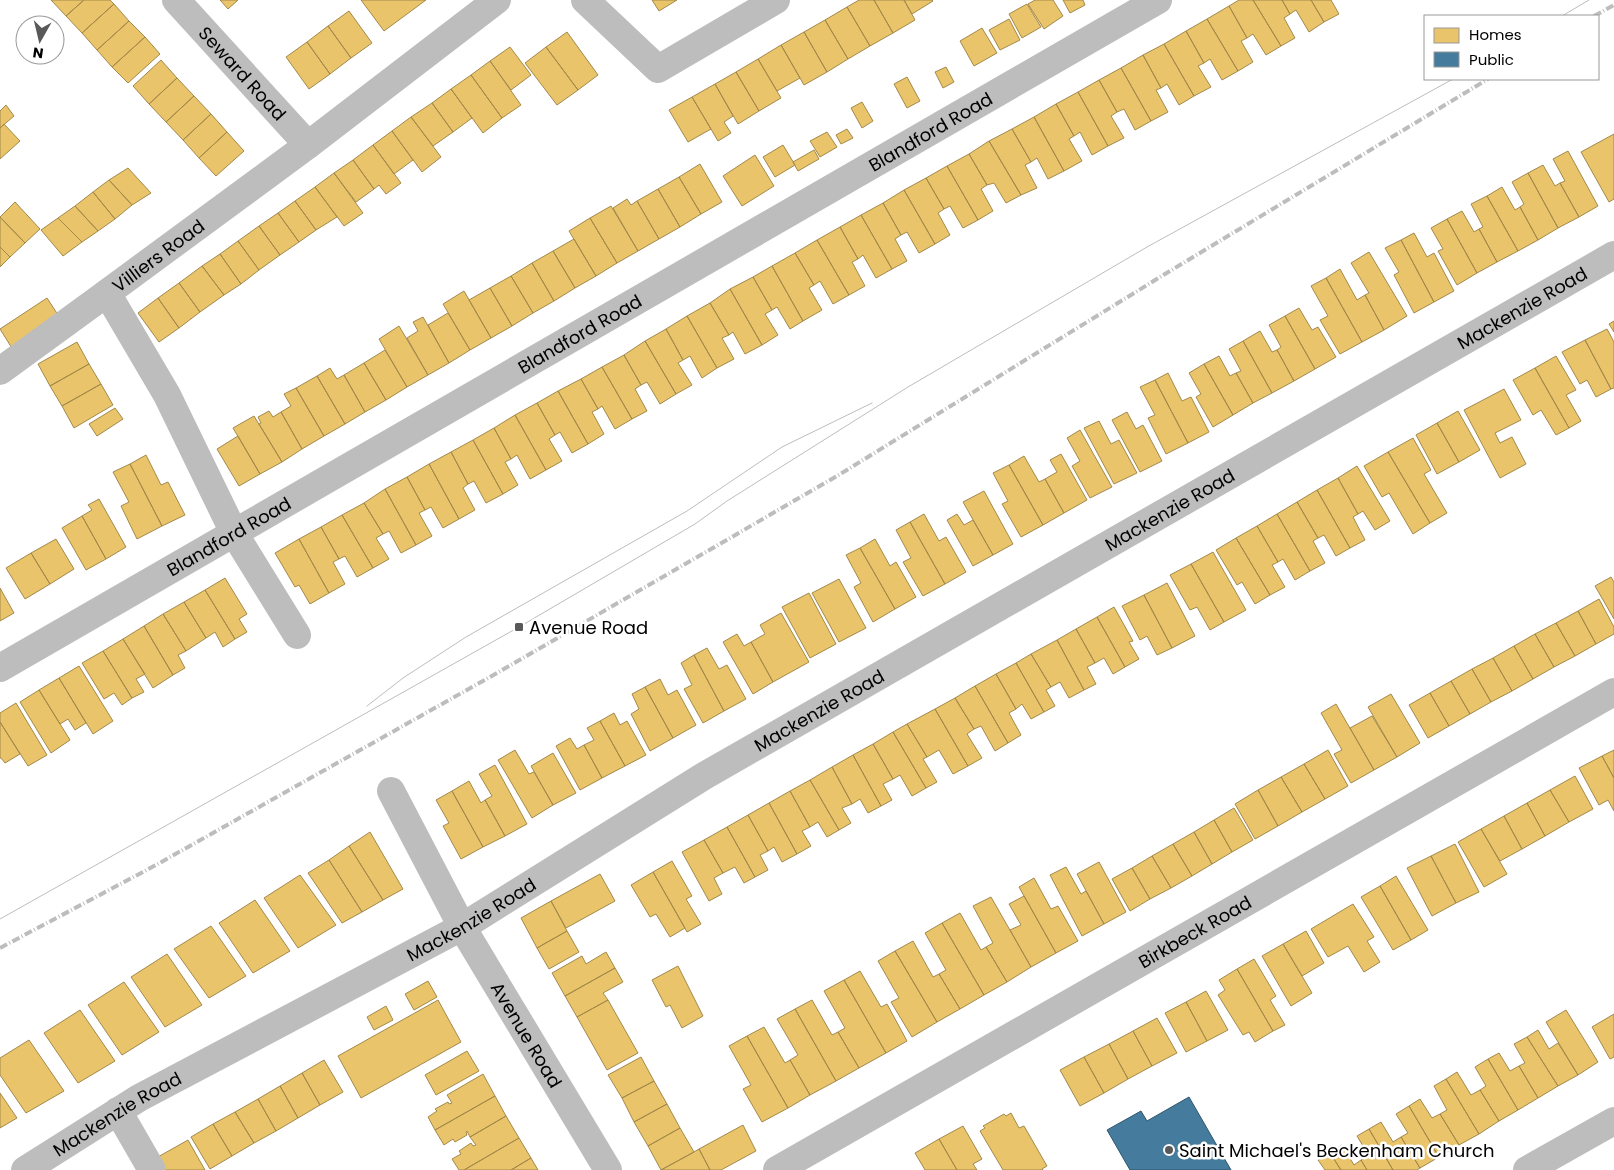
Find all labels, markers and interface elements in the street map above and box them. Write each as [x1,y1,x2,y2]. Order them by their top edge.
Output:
north arrow [15,15,65,65]
legend [1424,15,1599,80]
street label: Seward Road [193,21,292,126]
text: Homes [1469,24,1522,45]
text: N [32,42,45,64]
text: Public [1469,49,1514,70]
street label: Blandford Road [864,86,997,177]
street label: Villiers Road [107,213,209,298]
street label: Mackenzie Road [1452,261,1591,355]
street label: Blandford Road [513,288,646,379]
street label: Mackenzie Road [1100,462,1239,557]
street label: Blandford Road [162,490,295,582]
place label: Avenue Road [529,615,648,640]
marker: Avenue Road [513,621,525,633]
street label: Mackenzie Road [749,663,889,757]
street label: Mackenzie Road [402,872,540,967]
street label: Birkbeck Road [1133,889,1256,974]
street label: Avenue Road [485,977,568,1092]
street label: Mackenzie Road [48,1065,186,1162]
place label: Saint Michael's Beckenham Church [1179,1138,1494,1163]
marker: Saint Michael's Beckenham Church [1163,1144,1175,1156]

